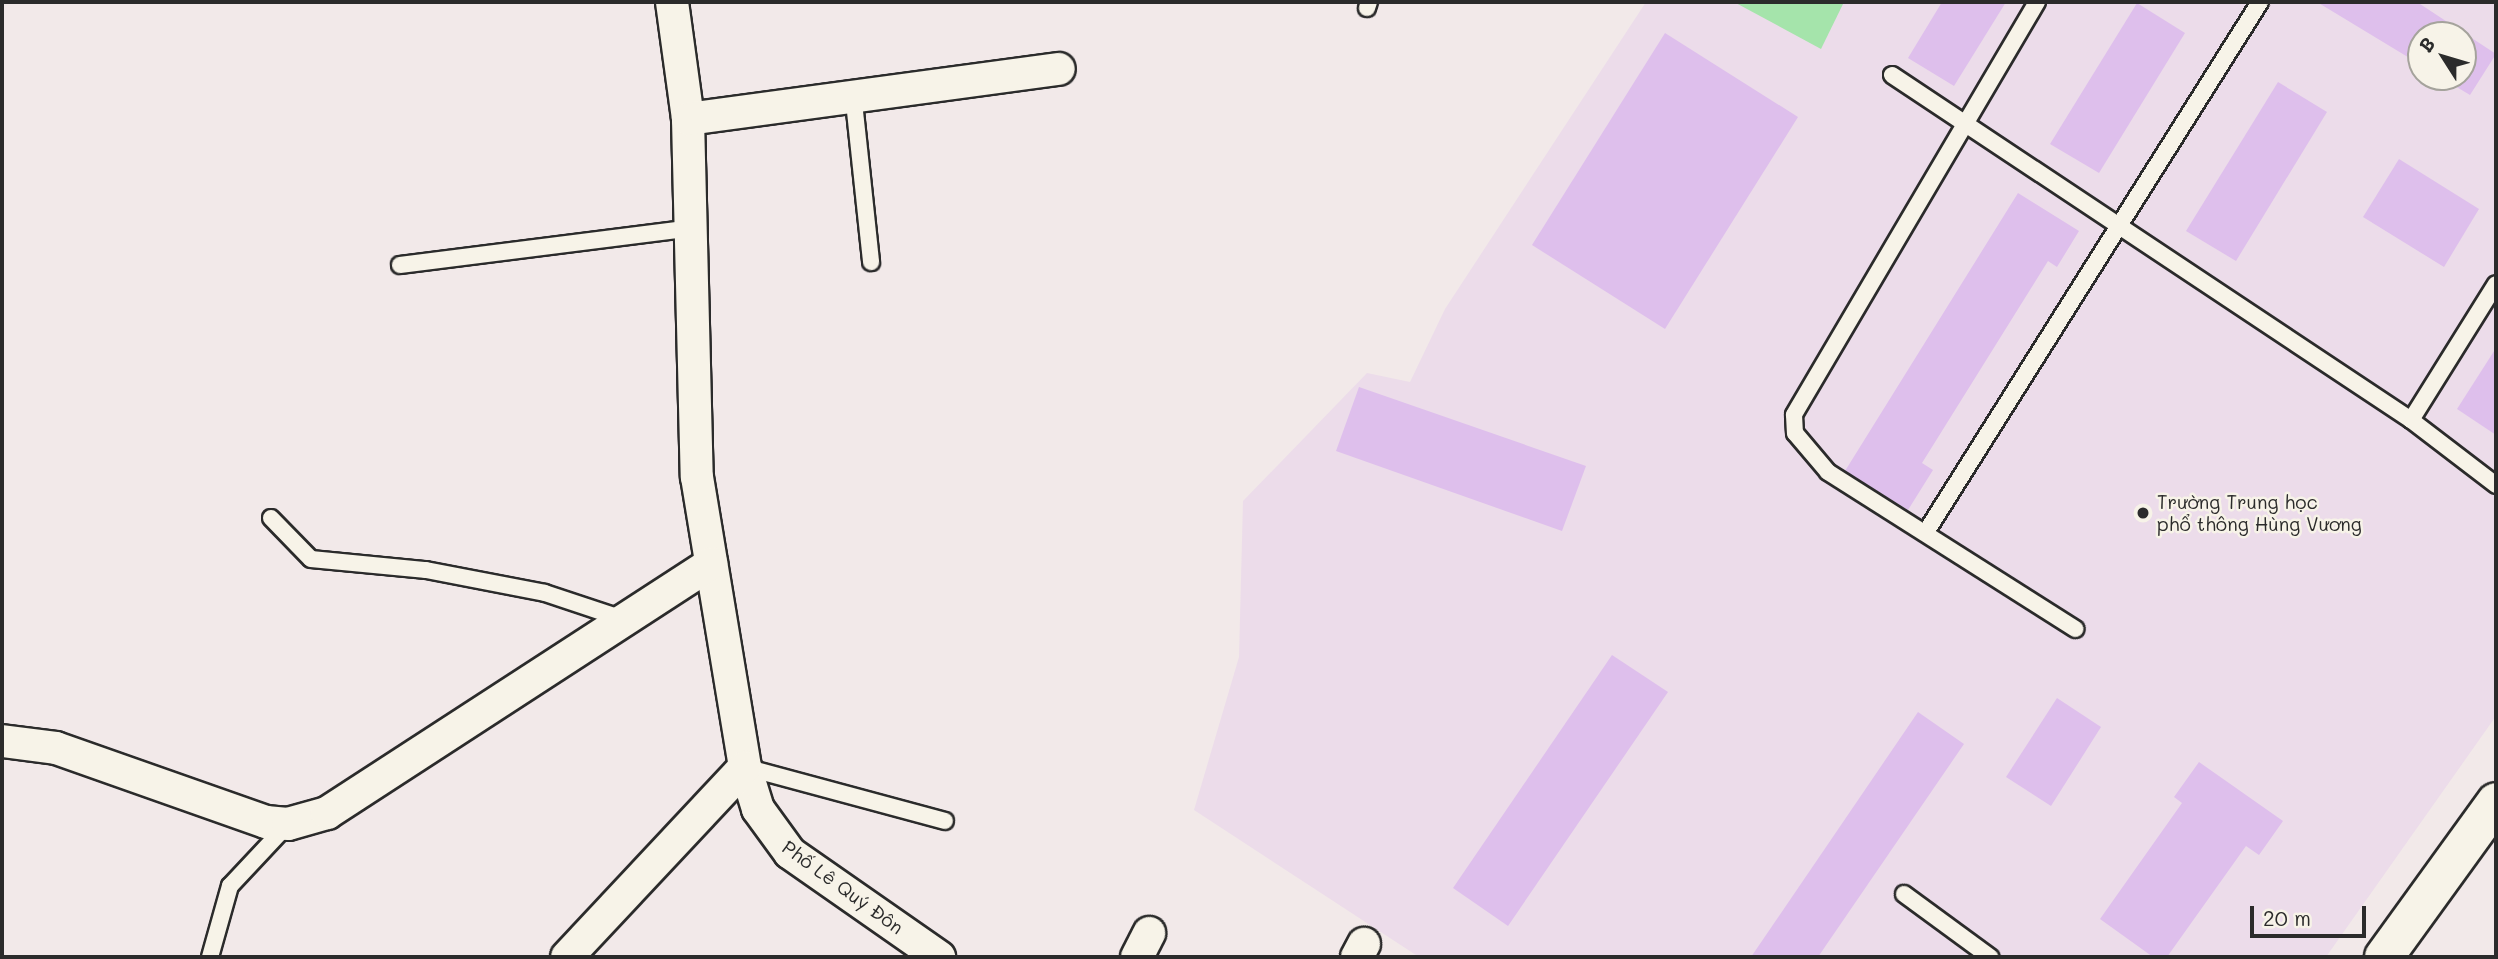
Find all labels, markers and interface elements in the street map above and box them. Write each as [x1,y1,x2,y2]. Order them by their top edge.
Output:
north arrow [2407,21,2477,91]
text: B [2413,32,2440,57]
place label: Trường Trung học phổ thông Hùng Vương [2157,491,2362,535]
marker: Trường Trung học phổ thông Hùng Vương [2135,505,2151,521]
street label: Phố Lê Quý Đôn [778,835,908,939]
scale bar [2253,892,2368,936]
text: 20 m [2263,904,2311,931]

